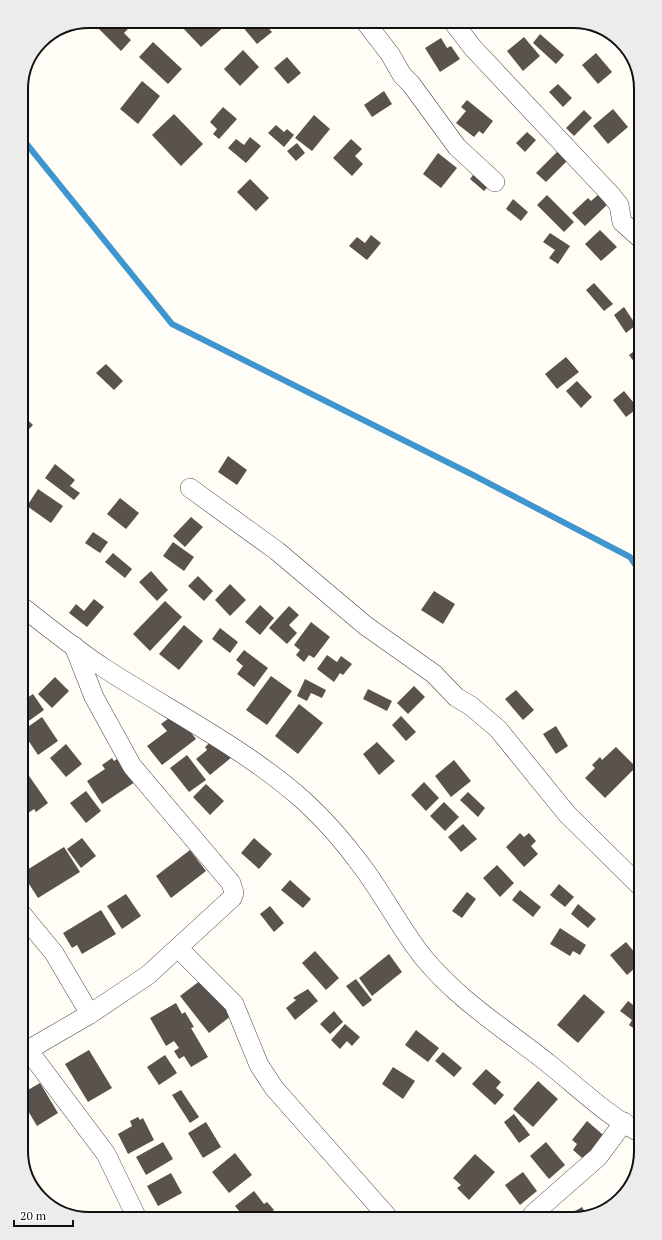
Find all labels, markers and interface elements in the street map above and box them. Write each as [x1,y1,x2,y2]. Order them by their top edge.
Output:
scale bar [14,1202,73,1228]
text: 20 m [20,1208,47,1223]

